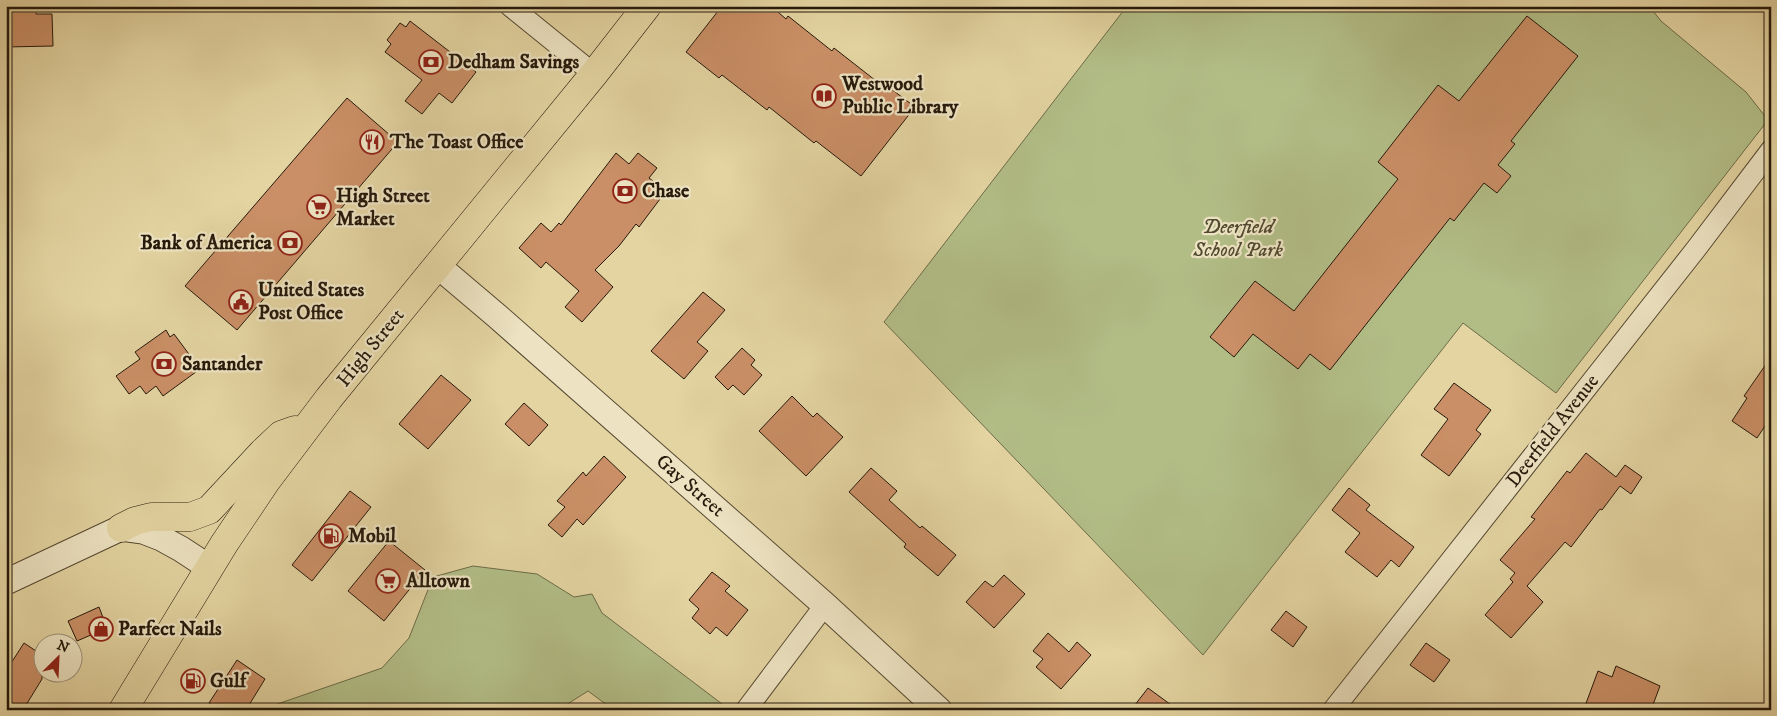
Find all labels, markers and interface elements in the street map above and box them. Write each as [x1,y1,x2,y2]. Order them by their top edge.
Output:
bank icon: Dedham Savings [418,49,444,75]
place label: Dedham Savings [448,50,580,75]
place label: Westwood Public Library [841,72,959,120]
library icon: Westwood Public Library [811,83,837,109]
restaurant icon: The Toast Office [359,129,385,155]
place label: The Toast Office [389,130,524,155]
bank icon: Chase [612,178,638,204]
place label: Chase [642,179,690,204]
place label: High Street Market [336,184,430,232]
supermarket icon: High Street Market [306,194,332,220]
park label: Deerfield School Park [1192,215,1283,263]
bank icon: Bank of America [277,230,303,256]
place label: Bank of America [140,231,272,256]
place label: United States Post Office [258,278,365,326]
public building icon: United States Post Office [228,289,254,315]
street label: High Street [332,304,410,392]
bank icon: Santander [151,351,177,377]
place label: Santander [182,352,263,377]
street label: Deerfield Avenue [1501,370,1605,492]
street label: Gay Street [650,449,730,523]
fuel station icon: Mobil [318,523,344,549]
place label: Mobil [348,524,397,549]
supermarket icon: Alltown [375,568,401,594]
place label: Alltown [405,569,471,594]
shop icon: Parfect Nails [88,616,114,642]
place label: Parfect Nails [118,617,222,642]
north arrow [32,634,82,684]
text: N [54,636,72,658]
fuel station icon: Gulf [180,668,206,694]
place label: Gulf [210,669,250,694]

